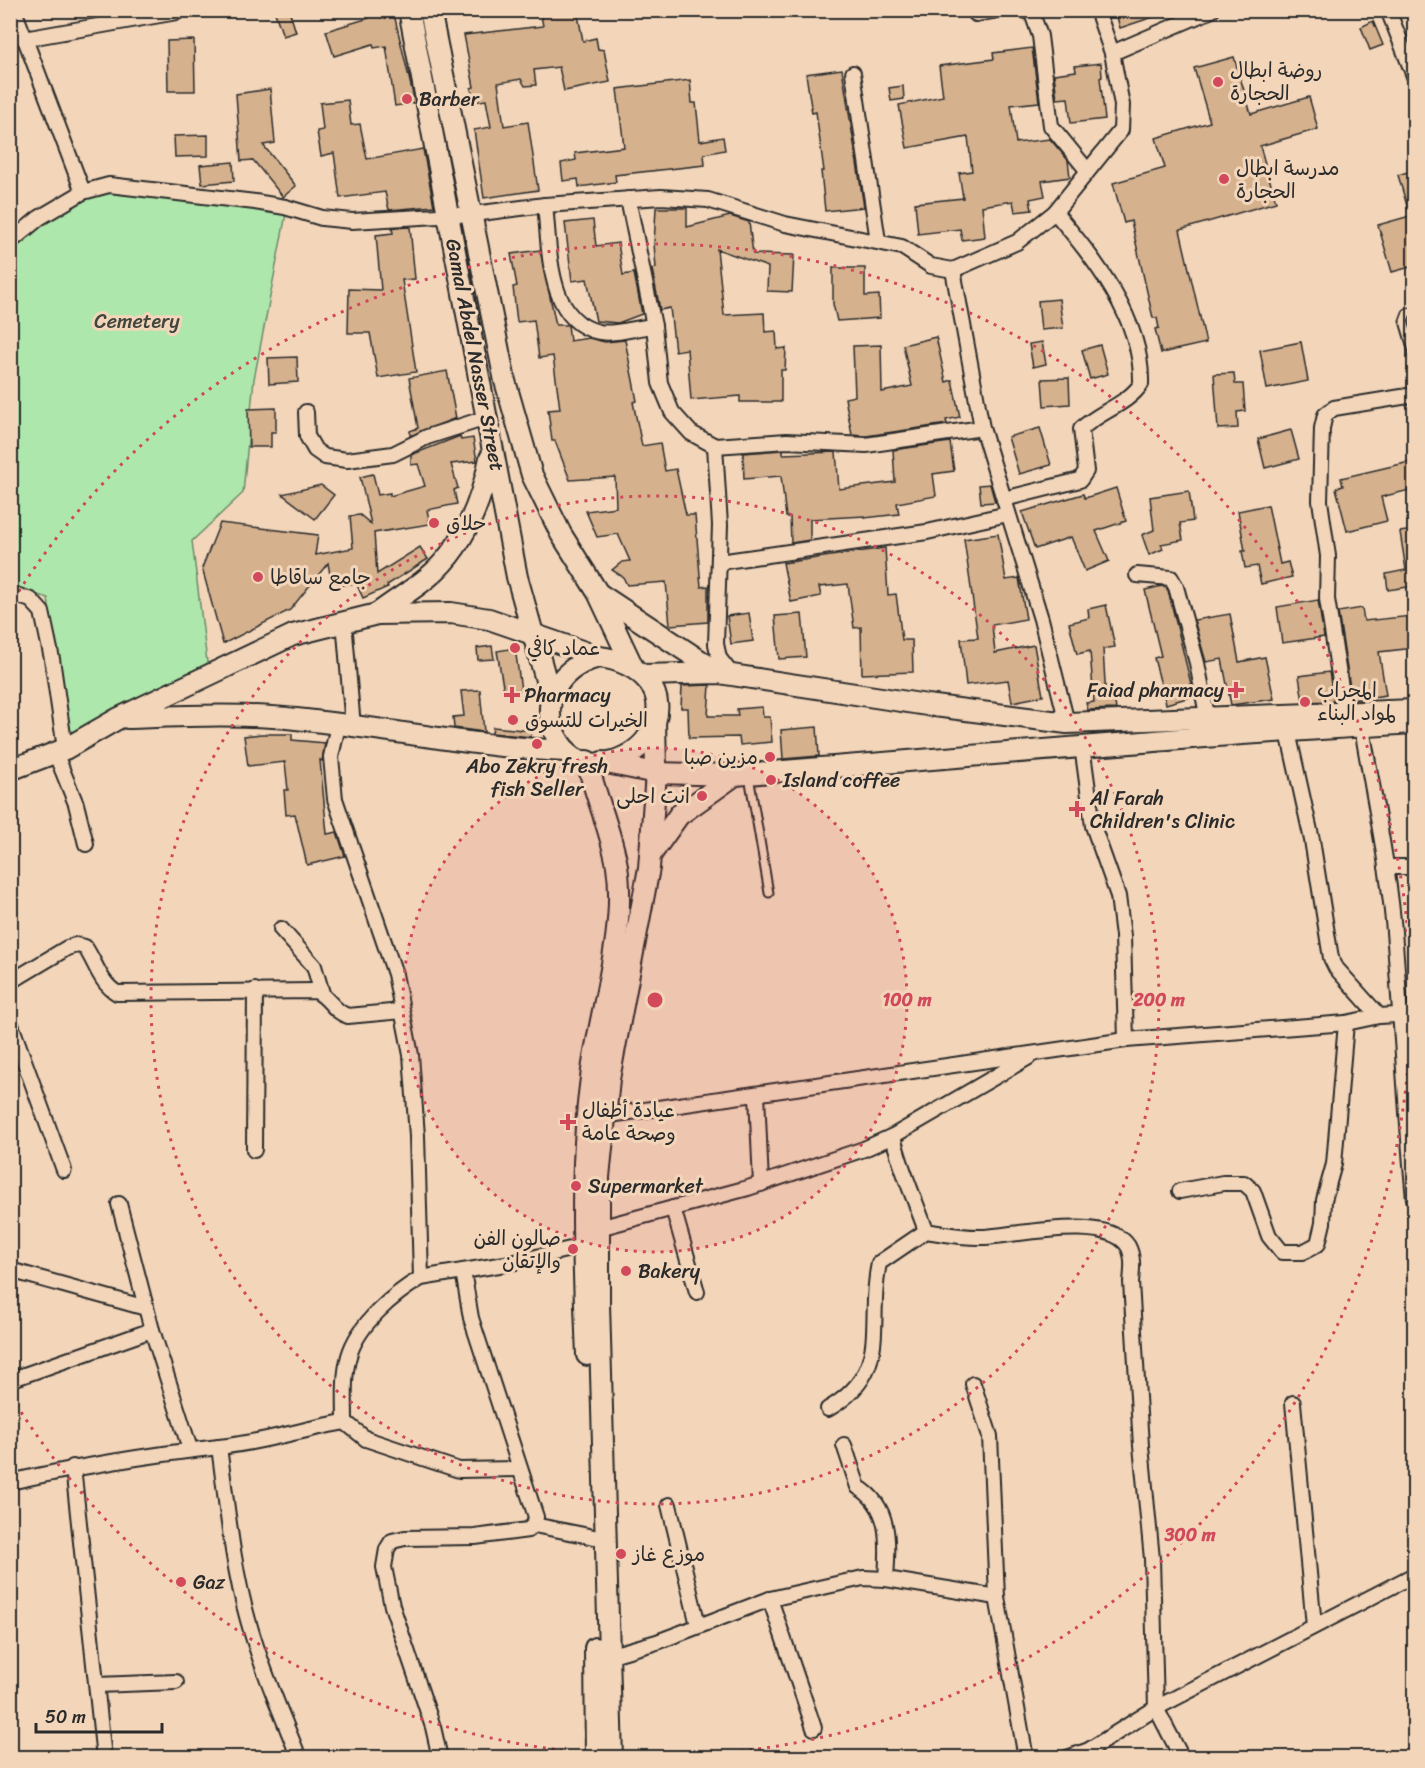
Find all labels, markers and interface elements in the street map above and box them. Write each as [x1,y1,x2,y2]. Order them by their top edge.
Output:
place label: روضة ابطال الحجارة [1230,53,1322,111]
marker: روضة ابطال الحجارة [1211,75,1225,89]
place label: Barber [419,82,480,117]
marker: Barber [400,92,414,106]
place label: مدرسة ابطال الحجارة [1236,151,1339,209]
marker: مدرسة ابطال الحجارة [1217,172,1231,186]
street label: Gamal Abdel Nasser Street [435,236,515,474]
park label: Cemetery [94,304,180,339]
place label: حلاق [446,506,487,541]
marker: حلاق [427,516,441,530]
place label: جامع ساقاطا [270,560,371,595]
marker: جامع ساقاطا [251,570,265,584]
place label: عماد كافي [527,631,601,666]
marker: عماد كافي [508,641,522,655]
place label: Faiad pharmacy [1087,673,1225,708]
place label: المجراب لمواد البناء [1317,673,1396,731]
place label: Pharmacy [524,678,611,713]
marker: Faiad pharmacy [1229,683,1243,697]
marker: Pharmacy [505,688,519,702]
marker: المجراب لمواد البناء [1298,695,1312,709]
place label: الخيرات للتسوق [525,703,648,738]
marker: الخيرات للتسوق [506,713,520,727]
marker: Abo Zekry fresh fish Seller [530,737,544,751]
place label: مزين صبا [684,740,758,775]
place label: Abo Zekry fresh fish Seller [465,749,608,807]
marker: مزين صبا [763,750,777,764]
place label: Island coffee [782,763,900,798]
marker: Island coffee [764,773,778,787]
place label: انت احلى [616,779,690,814]
place label: Al Farah Children's Clinic [1089,781,1235,839]
marker: انت احلى [695,789,709,803]
marker: Al Farah Children's Clinic [1068,800,1086,818]
text: 100 m [883,984,932,1016]
text: 200 m [1132,984,1185,1016]
centre of rings [645,990,665,1010]
place label: عيادة أطفال وصحة عامة [582,1093,676,1151]
marker: عيادة أطفال وصحة عامة [559,1113,577,1131]
place label: Supermarket [588,1169,704,1204]
marker: Supermarket [569,1179,583,1193]
place label: صالون الفن والإتقان [474,1221,561,1279]
marker: صالون الفن والإتقان [566,1242,580,1256]
place label: Bakery [638,1254,701,1289]
marker: Bakery [619,1264,633,1278]
text: 300 m [1163,1519,1216,1551]
place label: موزع غاز [631,1537,705,1572]
marker: موزع غاز [614,1547,628,1561]
place label: Gaz [193,1565,225,1600]
marker: Gaz [174,1575,188,1589]
scale bar [36,1696,162,1734]
text: 50 m [45,1701,86,1733]

